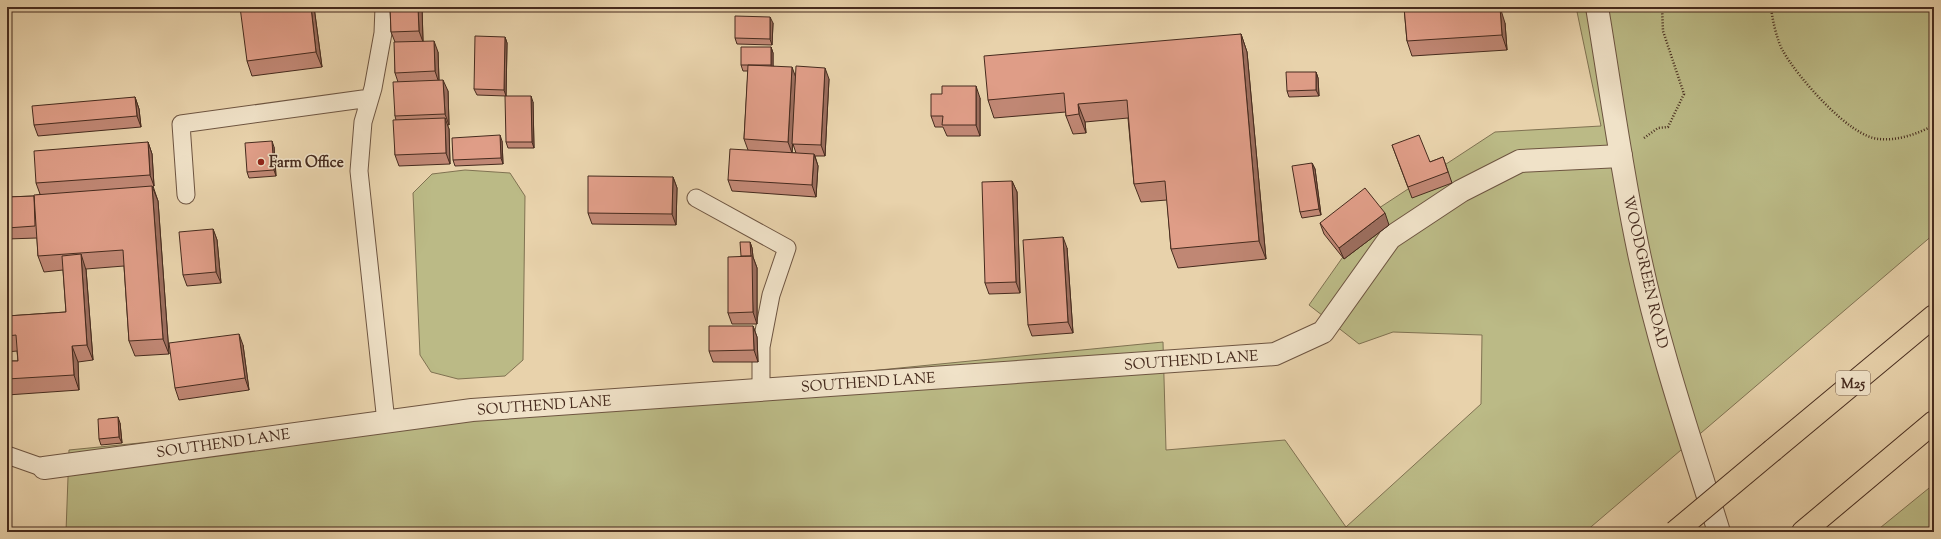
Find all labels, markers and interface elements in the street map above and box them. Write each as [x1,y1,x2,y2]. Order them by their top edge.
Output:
place label: Farm Office [269,153,344,174]
marker: Farm Office [256,157,266,167]
street label: WOODGREEN ROAD [1617,194,1672,351]
street label: SOUTHEND LANE [1123,346,1259,377]
street label: SOUTHEND LANE [800,368,936,399]
road number: M25 [1836,371,1870,395]
street label: SOUTHEND LANE [476,391,612,422]
street label: SOUTHEND LANE [155,425,291,464]

